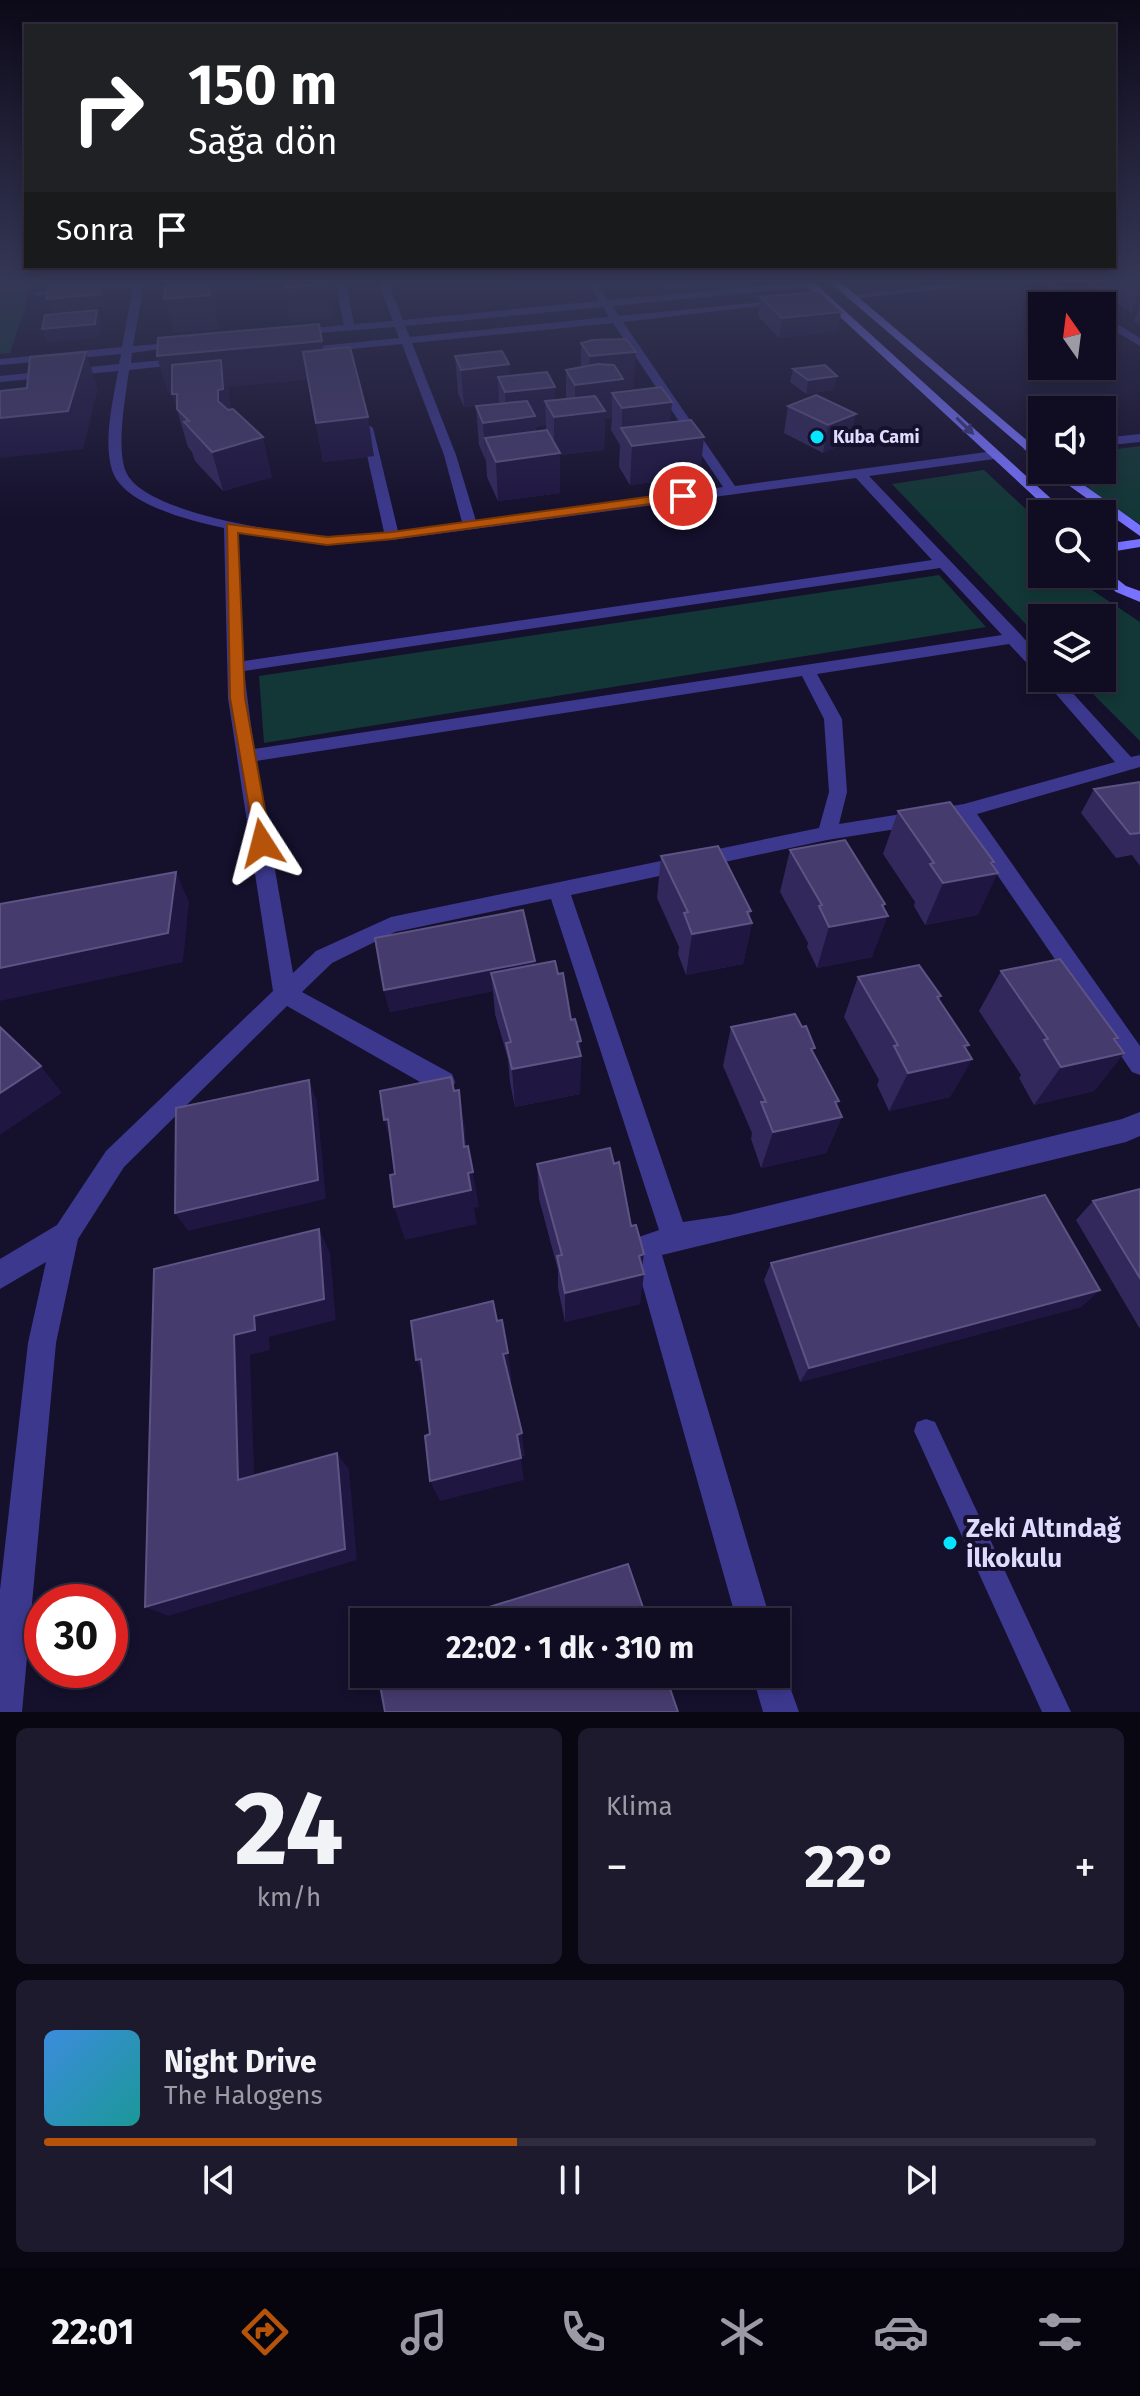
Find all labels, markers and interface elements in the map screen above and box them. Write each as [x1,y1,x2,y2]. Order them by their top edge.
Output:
text: 150 m [188,52,337,119]
icon: right [56,56,160,160]
text: Sağa dön [188,120,338,164]
icon: arrive [150,208,194,252]
text: Sonra [56,212,134,248]
north arrow [1028,292,1116,380]
map controls [1028,292,1116,692]
button: sound [1028,396,1116,484]
one-way arrow [955,416,974,435]
place label: Kuba Cami [833,426,919,448]
marker: Kuba Cami [808,428,826,446]
pin [649,462,717,530]
icon: arrive [661,474,705,518]
button: search [1028,500,1116,588]
button: layers [1028,604,1116,692]
position arrow [220,801,304,885]
place label: Zeki Altındağ İlkokulu [966,1513,1122,1574]
marker: Zeki Altındağ İlkokulu [941,1534,959,1552]
speed limit sign: 30 [24,1584,128,1688]
text: 22:02 · 1 dk · 310 m [446,1630,694,1666]
text: 24 [234,1767,344,1892]
text: Klima [606,1791,673,1822]
text: 22° [804,1831,898,1903]
text: − [606,1841,628,1894]
text: + [1074,1841,1096,1894]
text: km/h [257,1882,321,1913]
text: Night Drive [164,2044,317,2080]
text: The Halogens [164,2080,323,2111]
icon: previous [197,2158,241,2202]
icon: pause [548,2158,592,2202]
icon: next [899,2158,943,2202]
icon: directions [237,2304,293,2360]
icon: music [396,2304,452,2360]
icon: phone [555,2304,611,2360]
icon: climate [714,2304,770,2360]
icon: car [873,2304,929,2360]
icon: filters [1032,2304,1088,2360]
text: 22:01 [52,2310,134,2354]

